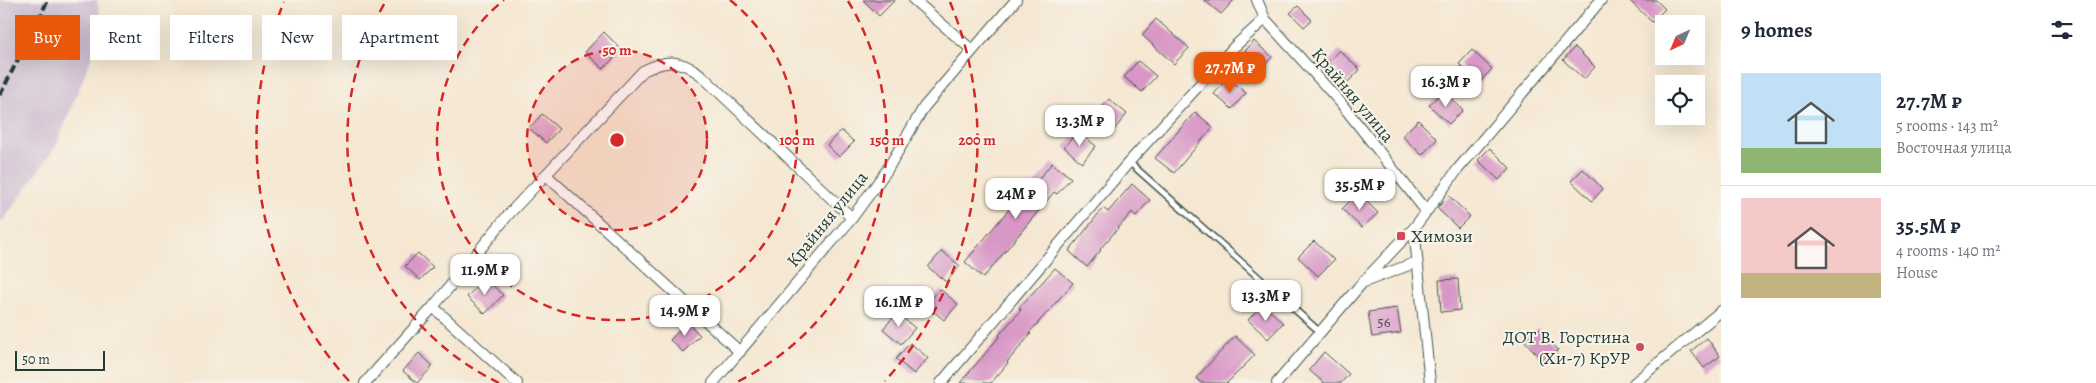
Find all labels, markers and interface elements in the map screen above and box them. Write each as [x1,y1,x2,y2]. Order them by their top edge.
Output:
chip: Buy [15,15,80,60]
chip: Rent [90,15,160,60]
chip: Filters [170,15,252,60]
chip: New [262,15,332,60]
chip: Apartment [342,15,457,60]
north arrow [1655,15,1705,65]
map controls [1655,15,1705,125]
text: 9 homes [1741,16,1812,44]
icon: filters [2048,16,2076,44]
text: 50 m [602,40,632,60]
street label: Крайняя улица [1306,43,1400,148]
pin: 27.7M ₽ [1184,52,1276,94]
text: 27.7M ₽ [1205,57,1255,79]
pin: 16.3M ₽ [1400,66,1492,108]
text: 16.3M ₽ [1422,71,1470,93]
button: locate [1655,75,1705,125]
text: 27.7M ₽ [1896,87,1962,115]
icon: home [1781,93,1841,153]
pin: 13.3M ₽ [1034,104,1126,147]
text: 13.3M ₽ [1056,110,1104,132]
text: 5 rooms · 143 m² [1896,115,1998,137]
text: 100 m [779,130,815,150]
text: 150 m [870,130,905,150]
text: 200 m [958,130,996,150]
centre of rings [608,131,626,149]
text: Восточная улица [1896,137,2012,159]
street label: Крайняя улица [781,166,874,272]
pin: 35.5M ₽ [1314,168,1406,211]
text: 35.5M ₽ [1335,174,1385,196]
pin: 24M ₽ [981,178,1051,220]
text: 24M ₽ [996,183,1036,205]
text: 35.5M ₽ [1896,212,1961,240]
icon: home [1781,218,1841,278]
place label: Химози [1411,224,1473,248]
marker: Химози [1395,230,1407,242]
text: 4 rooms · 140 m² [1896,240,2001,262]
pin: 11.9M ₽ [439,254,531,296]
text: 11.9M ₽ [461,259,509,281]
text: House [1896,262,1938,284]
pin: 13.3M ₽ [1220,280,1312,322]
text: 13.3M ₽ [1242,285,1290,307]
pin: 16.1M ₽ [853,286,945,328]
text: 16.1M ₽ [875,291,923,313]
pin: 14.9M ₽ [639,294,731,337]
text: 14.9M ₽ [660,300,710,322]
house number: 56 [1377,312,1391,332]
place label: ДОТ В. Горстина (Хи-7) КрУР [1503,325,1631,370]
marker: ДОТ В. Горстина (Хи-7) КрУР [1634,341,1646,353]
scale bar [15,348,105,371]
text: 50 m [22,350,50,369]

